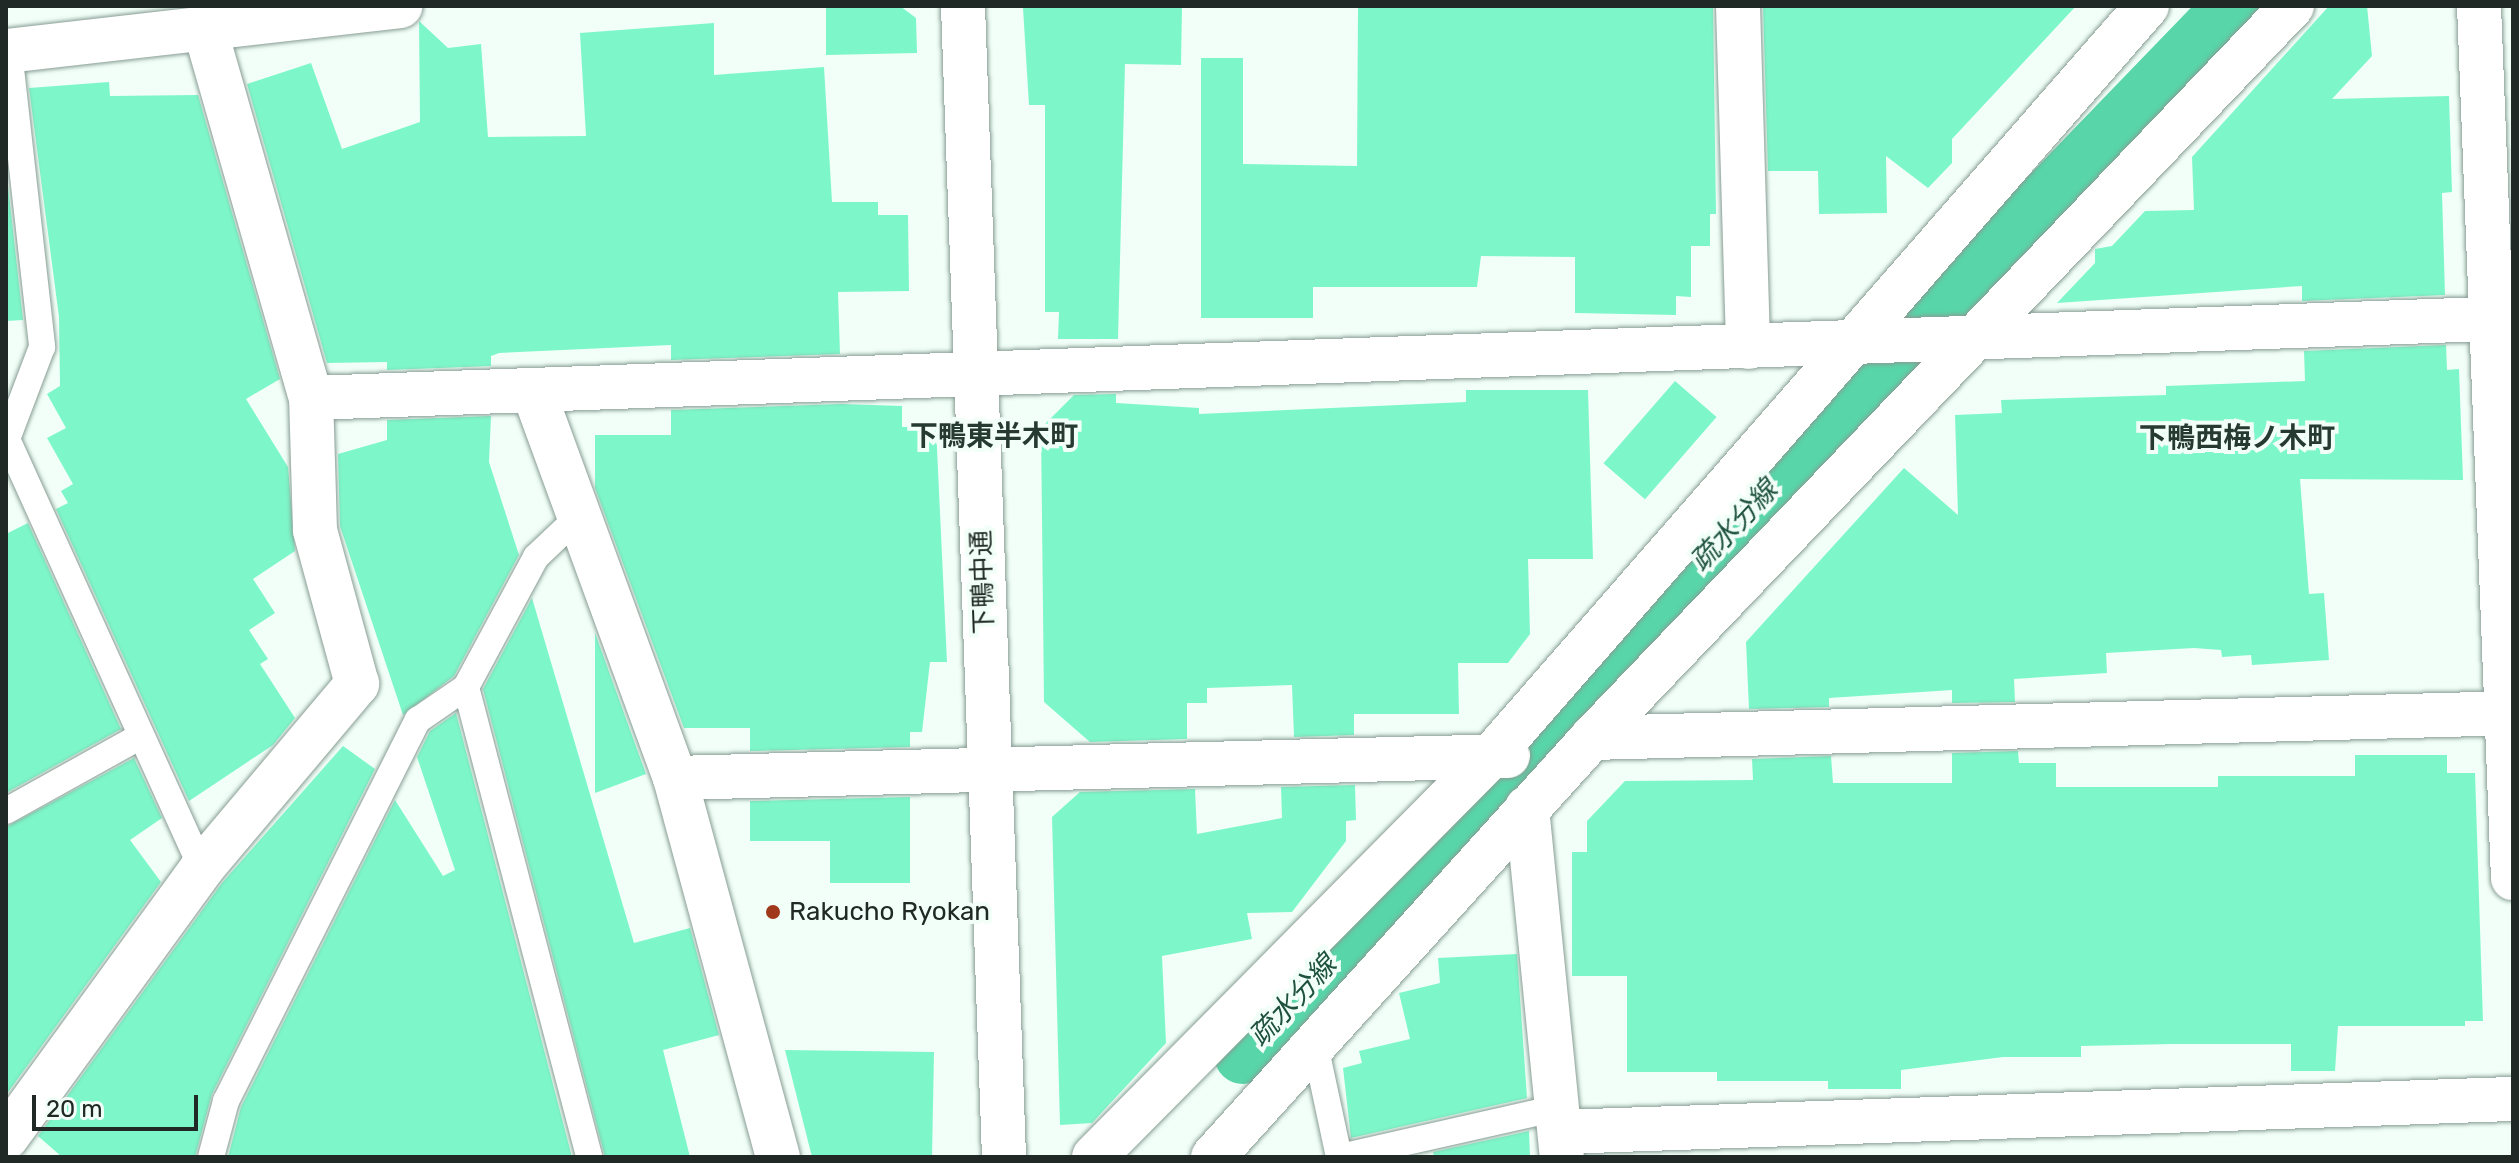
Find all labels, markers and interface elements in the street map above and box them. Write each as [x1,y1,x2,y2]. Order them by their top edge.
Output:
district label: 下鴨東半木町 [910,419,1078,453]
district label: 下鴨西梅ノ木町 [2139,421,2335,455]
water label: 疏水分線 [1684,474,1784,578]
street label: 下鴨中通 [966,529,1000,635]
place label: Rakucho Ryokan [789,896,990,928]
marker: Rakucho Ryokan [764,903,782,921]
water label: 疏水分線 [1243,949,1343,1053]
scale bar [36,1079,202,1129]
text: 20 m [46,1095,103,1123]

